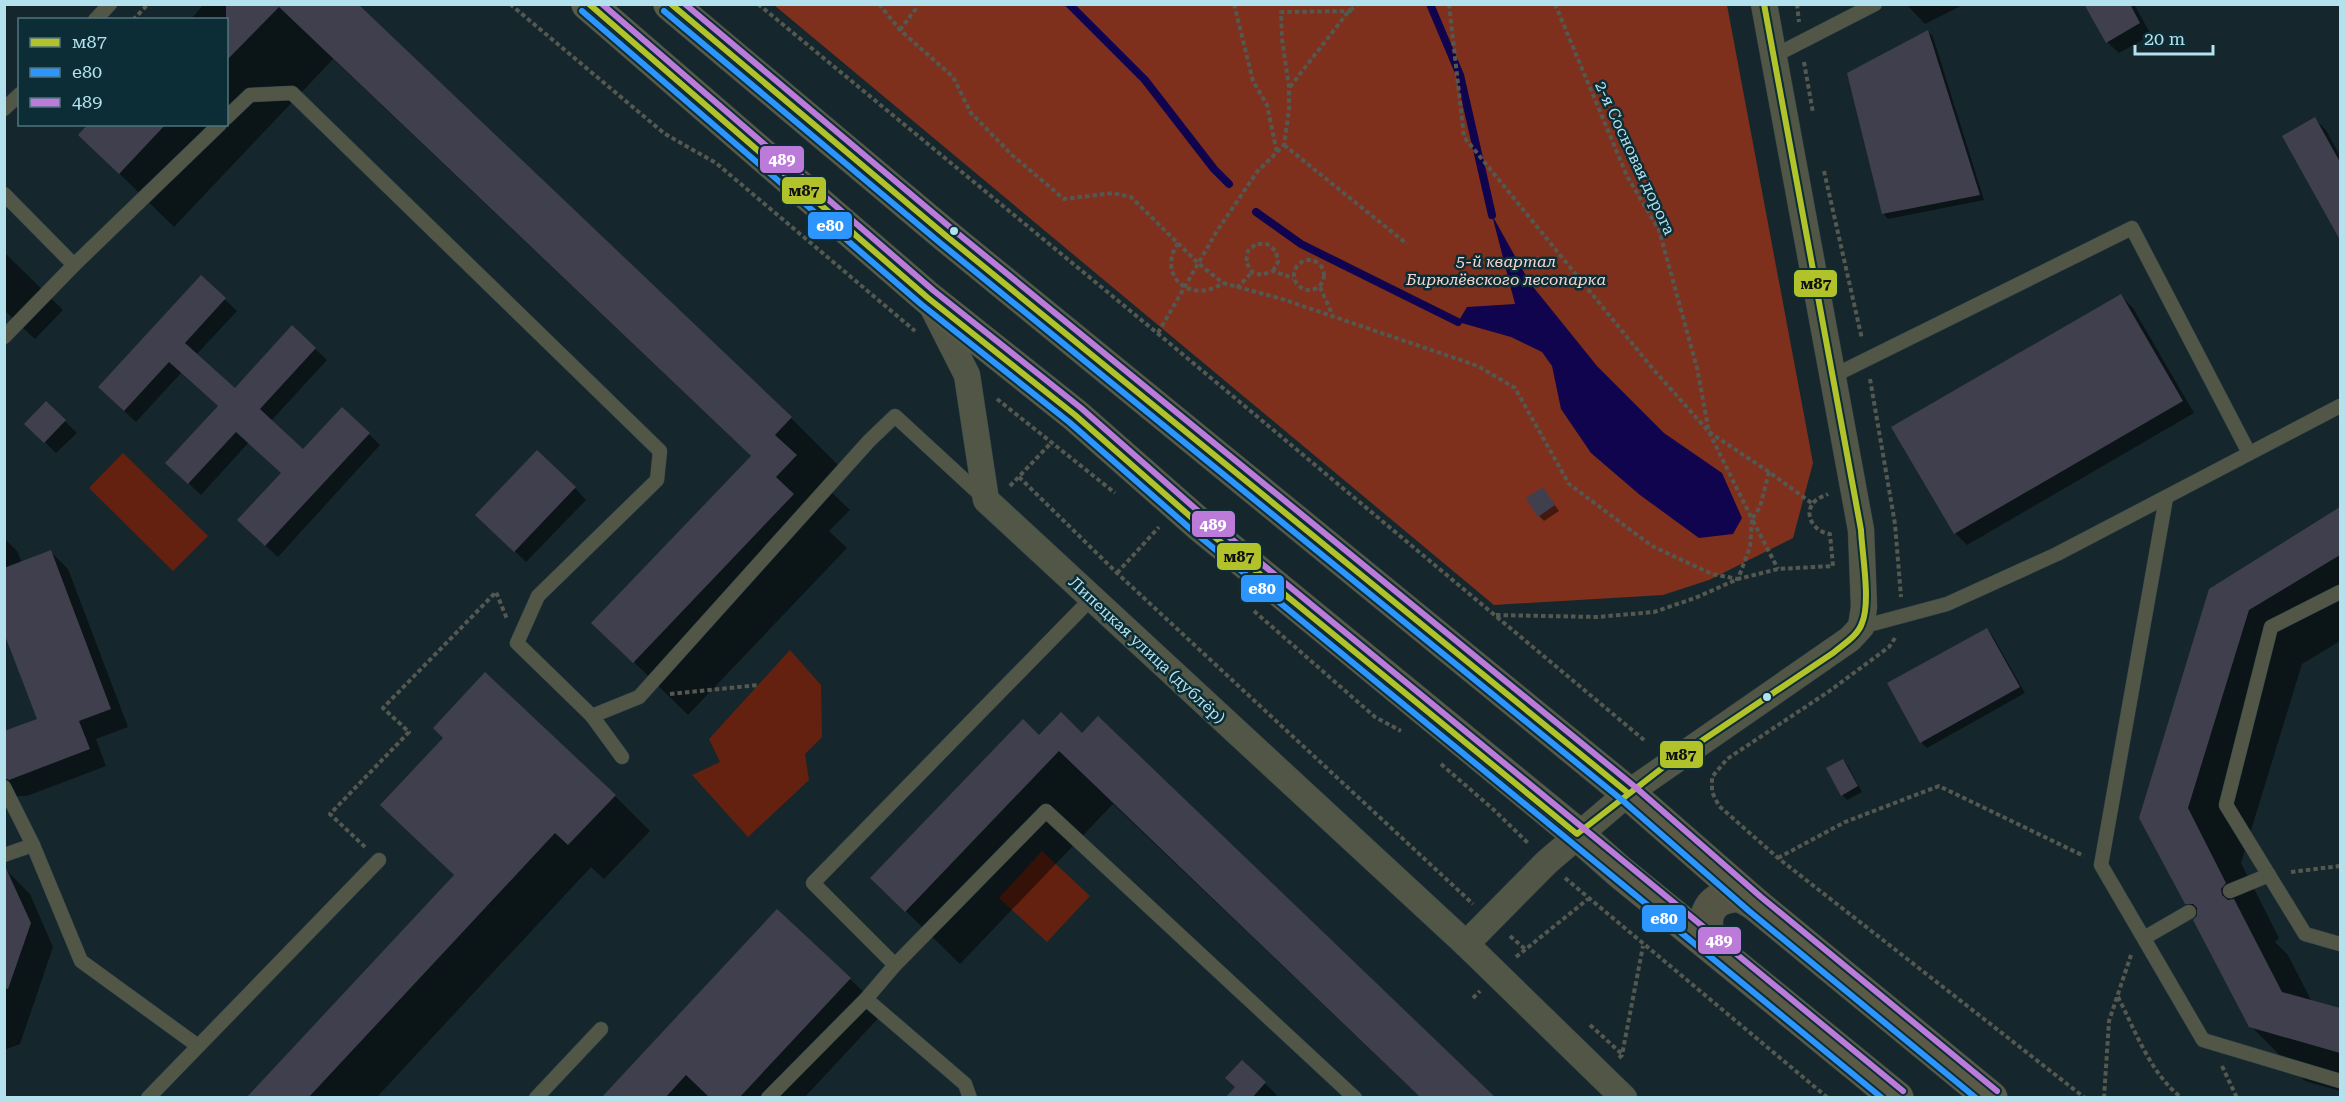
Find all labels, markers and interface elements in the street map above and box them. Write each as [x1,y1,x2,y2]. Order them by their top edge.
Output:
legend [18,18,228,126]
scale bar [2135,18,2213,56]
text: 20 m [2144,28,2185,49]
text: м87 [72,31,107,52]
text: е80 [72,61,102,82]
street label: 2-я Сосновая дорога [1591,78,1679,238]
text: 489 [72,91,102,112]
line badge: 489 [759,145,805,174]
text: 489 [769,150,795,169]
line badge: м87 [781,176,827,205]
text: м87 [789,181,819,200]
line badge: е80 [807,211,853,240]
text: е80 [816,216,844,235]
unlabelled marker [948,225,960,237]
park label: 5-й квартал Бирюлёвского лесопарка [1405,252,1606,289]
line badge: м87 [1793,269,1838,298]
text: м87 [1801,274,1831,293]
line badge: 489 [1191,510,1236,538]
text: 489 [1200,515,1226,534]
line badge: м87 [1216,542,1262,571]
text: м87 [1224,547,1254,566]
street label: Липецкая улица (дублёр) [1065,573,1229,727]
line badge: е80 [1240,574,1285,603]
text: е80 [1248,579,1276,598]
unlabelled marker [1761,691,1773,703]
line badge: м87 [1659,740,1704,769]
text: м87 [1666,745,1696,764]
line badge: е80 [1641,904,1687,933]
text: е80 [1650,909,1678,928]
line badge: 489 [1697,926,1742,955]
text: 489 [1706,931,1732,950]

